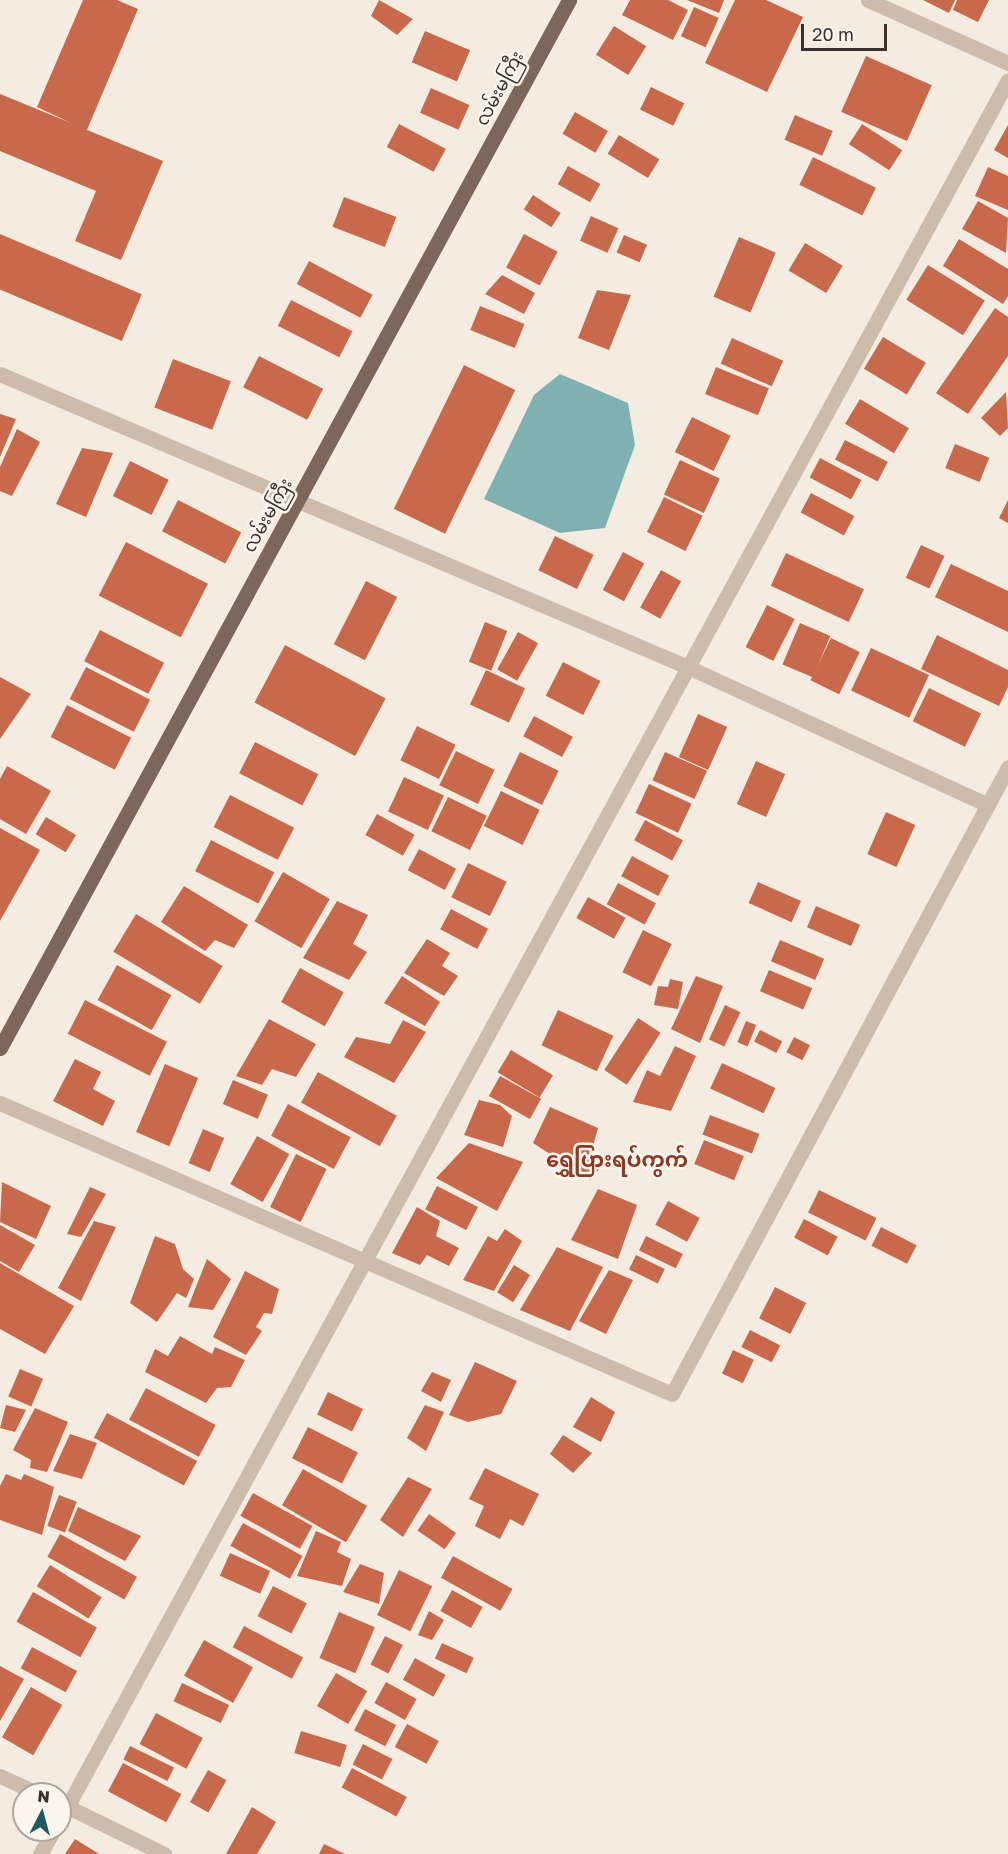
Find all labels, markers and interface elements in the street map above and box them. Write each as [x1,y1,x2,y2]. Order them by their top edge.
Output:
scale bar [804,12,890,50]
text: 20 m [812,23,854,45]
street label: လမ်းမကြီး [470,47,528,129]
street label: လမ်းမကြီး [238,474,296,556]
district label: ရွှေပြားရပ်ကွက် [546,1146,688,1172]
north arrow [12,1782,72,1842]
text: N [37,1786,51,1807]

